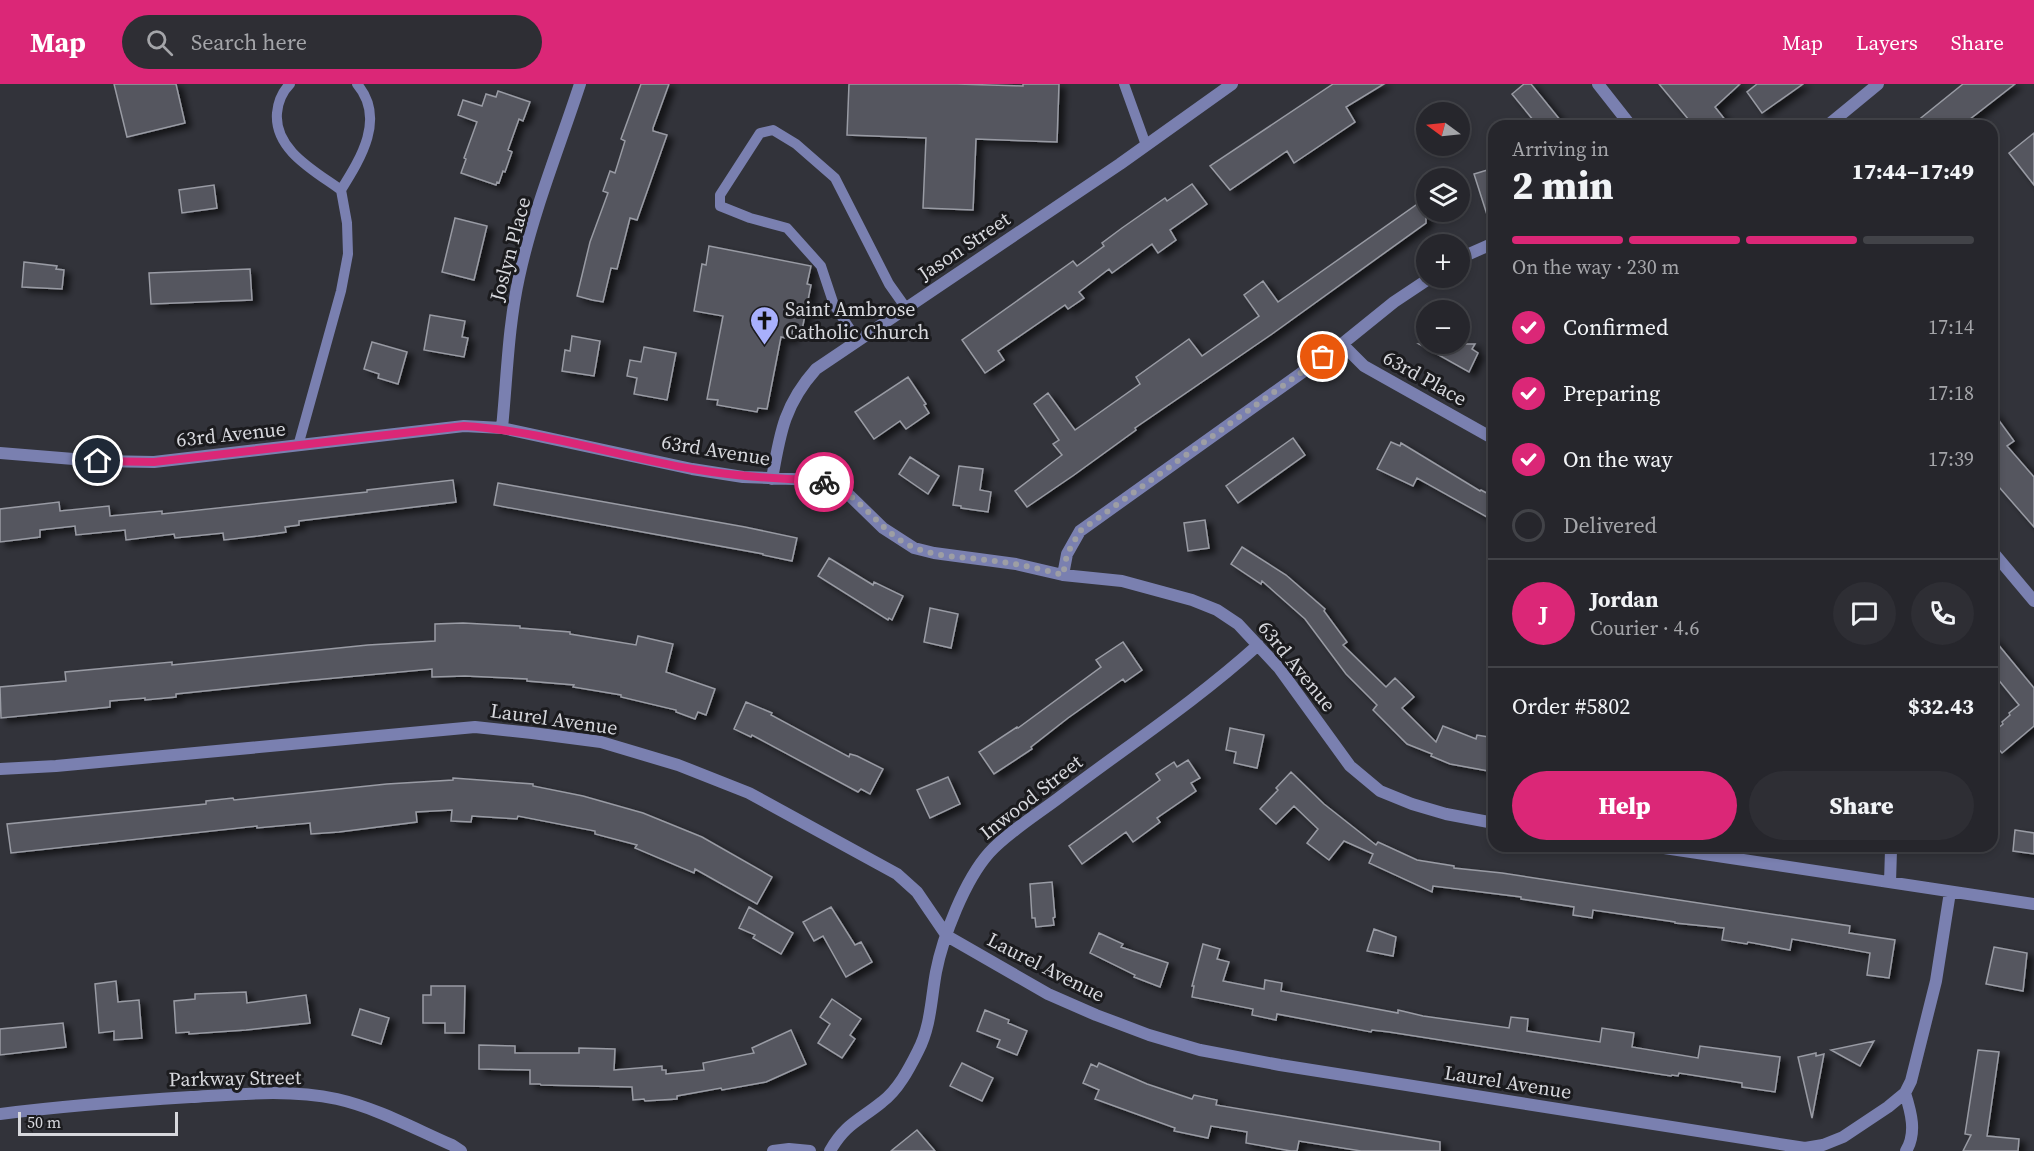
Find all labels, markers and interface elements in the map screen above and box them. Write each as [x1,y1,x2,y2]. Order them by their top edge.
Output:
search box [122,15,542,69]
text: Map [30,23,86,61]
icon: search [143,26,176,59]
text: Search here [191,27,307,57]
text: Map [1782,28,1823,57]
text: Layers [1856,28,1918,57]
text: Share [1951,28,2004,57]
north arrow [1416,102,1470,156]
map controls [1416,102,1470,354]
text: Arriving in [1512,135,1609,163]
text: 17:44–17:49 [1852,156,1974,186]
text: 2 min [1512,159,1614,212]
button: layers [1416,168,1470,222]
street label: Joslyn Place [482,194,537,305]
street label: Jason Street [912,205,1016,288]
button: + [1416,234,1470,288]
text: On the way · 230 m [1512,253,1679,281]
place label: Saint Ambrose Catholic Church [785,295,929,346]
button: − [1416,300,1470,354]
church icon: Saint Ambrose Catholic Church [748,304,780,346]
icon: check [1512,311,1545,344]
text: Confirmed [1563,312,1668,342]
text: 17:14 [1928,313,1974,341]
pin [1297,331,1348,382]
icon: bag [1306,340,1339,373]
street label: 63rd Place [1378,343,1472,413]
icon: check [1512,377,1545,410]
text: Preparing [1563,378,1660,408]
text: 17:18 [1928,379,1974,407]
street label: 63rd Avenue [175,414,287,454]
street label: 63rd Avenue [660,428,772,472]
pin [72,435,123,486]
icon: check [1512,443,1545,476]
icon: home [81,444,114,477]
text: On the way [1563,444,1672,474]
text: 17:39 [1928,445,1974,473]
courier [794,452,854,512]
icon: bike [808,466,841,499]
text: Delivered [1563,510,1657,540]
button: chat [1833,582,1896,645]
button: phone [1911,582,1974,645]
text: Jordan [1590,584,1658,614]
text: J [1539,598,1548,628]
street label: 63rd Avenue [1252,614,1342,718]
text: Courier · 4.6 [1590,614,1699,642]
text: Order #5802 [1512,691,1630,721]
text: $32.43 [1908,691,1974,721]
street label: Laurel Avenue [489,696,619,742]
street label: Inwood Street [974,748,1089,846]
button: Help [1512,771,1737,840]
button: Share [1749,771,1974,840]
street label: Laurel Avenue [982,925,1110,1009]
street label: Laurel Avenue [1442,1058,1574,1106]
street label: Parkway Street [168,1063,302,1093]
scale bar [18,1109,178,1136]
text: 50 m [27,1111,61,1133]

